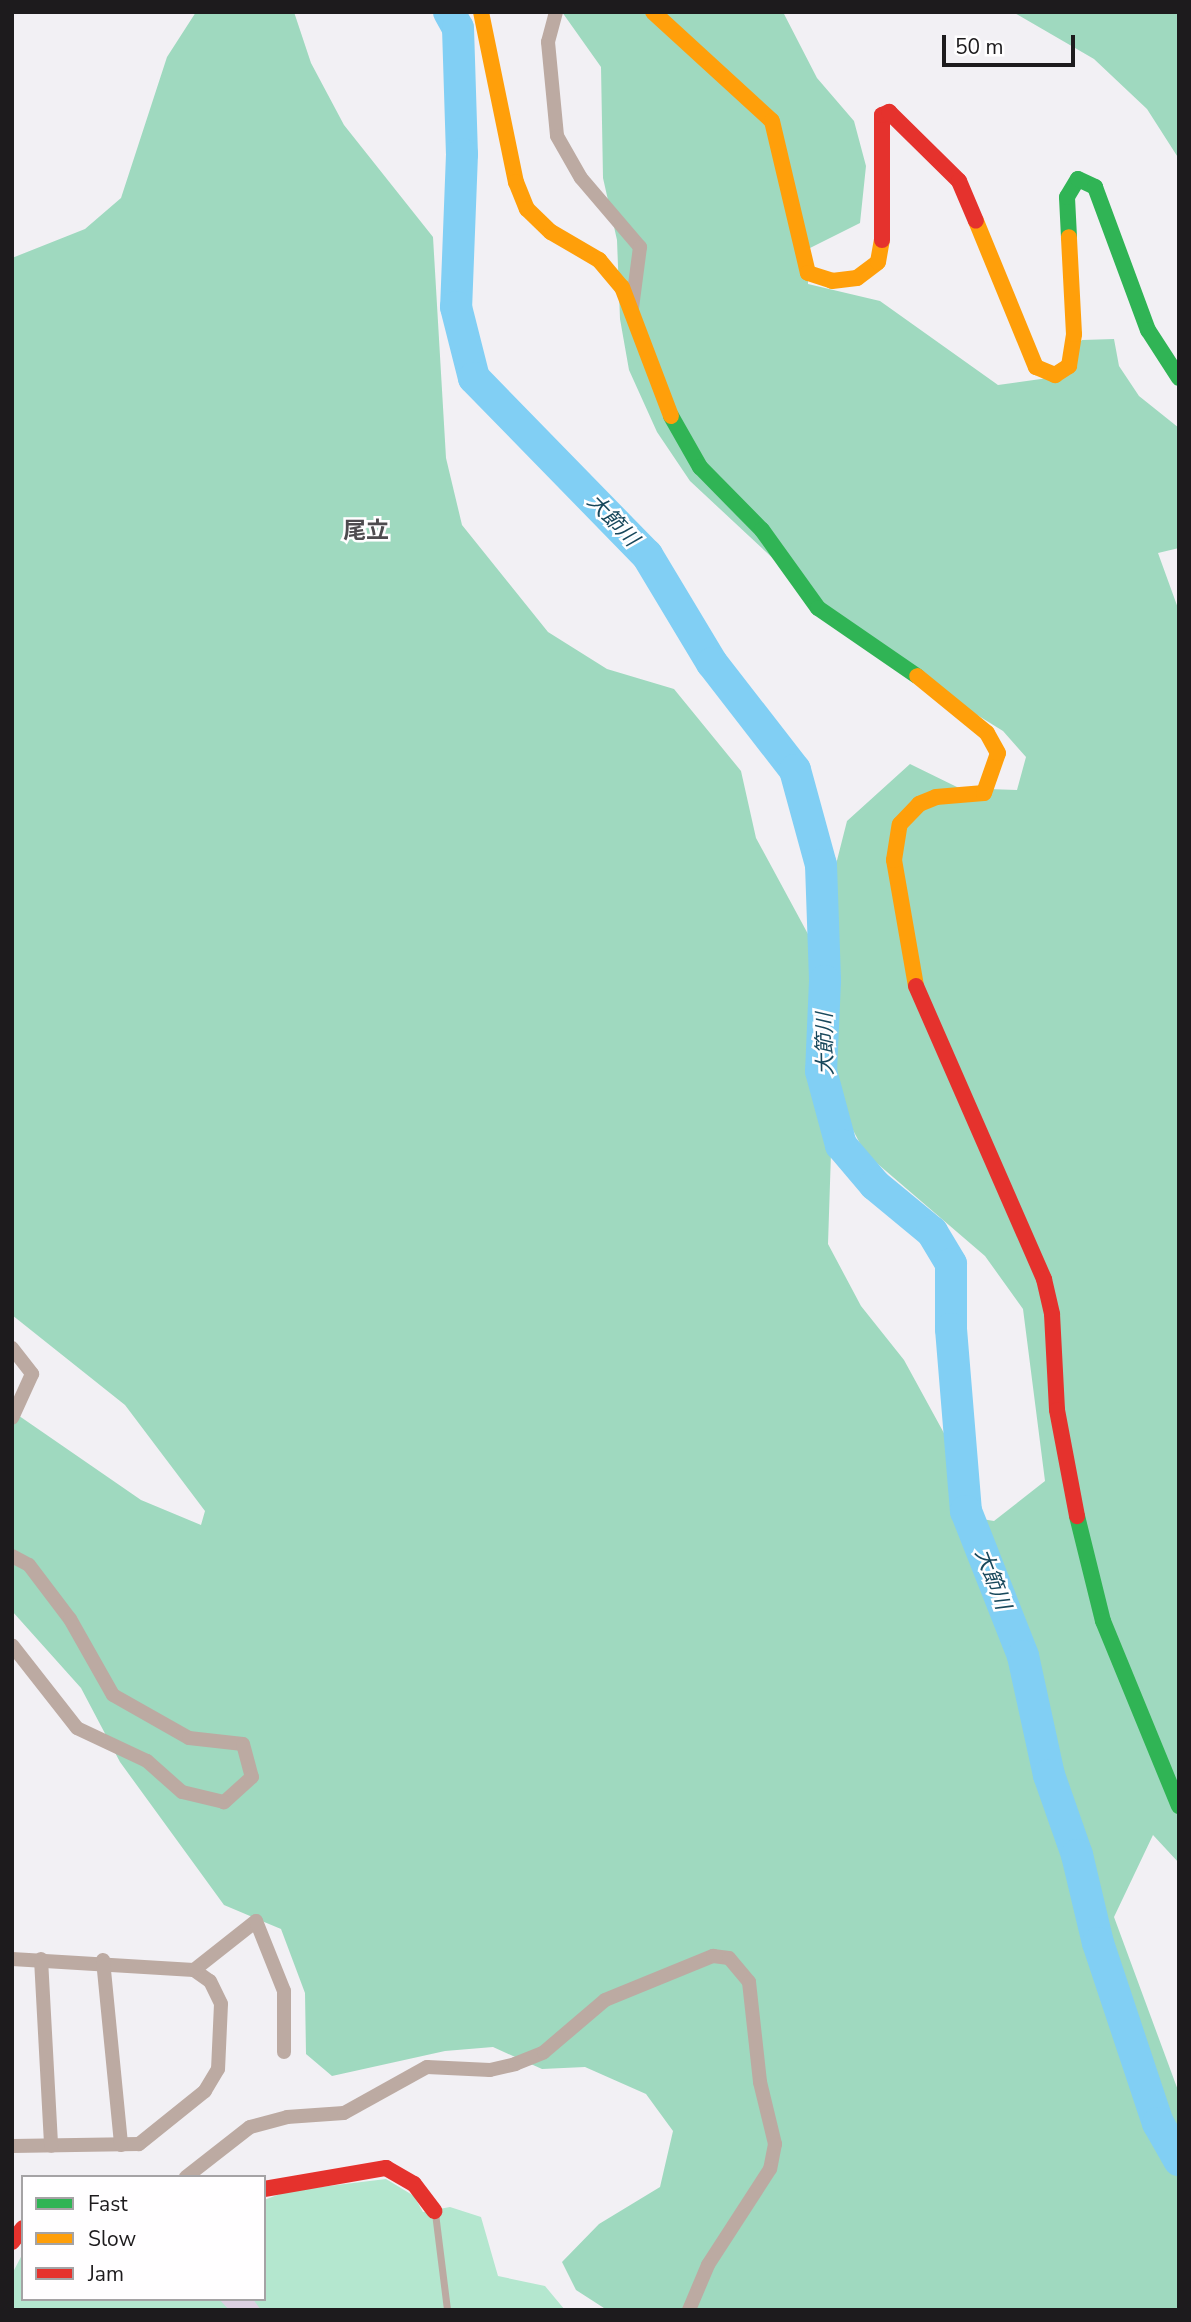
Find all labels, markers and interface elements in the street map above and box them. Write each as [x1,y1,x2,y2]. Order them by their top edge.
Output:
scale bar [946,21,1079,65]
text: 50 m [955,33,1004,61]
water label: 大節川 [582,489,644,551]
district label: 尾立 [343,517,389,545]
water label: 大節川 [812,1012,838,1076]
water label: 大節川 [970,1545,1016,1613]
legend [21,2175,266,2301]
text: Fast [88,2190,128,2218]
text: Slow [88,2225,136,2253]
text: Jam [88,2260,124,2288]

